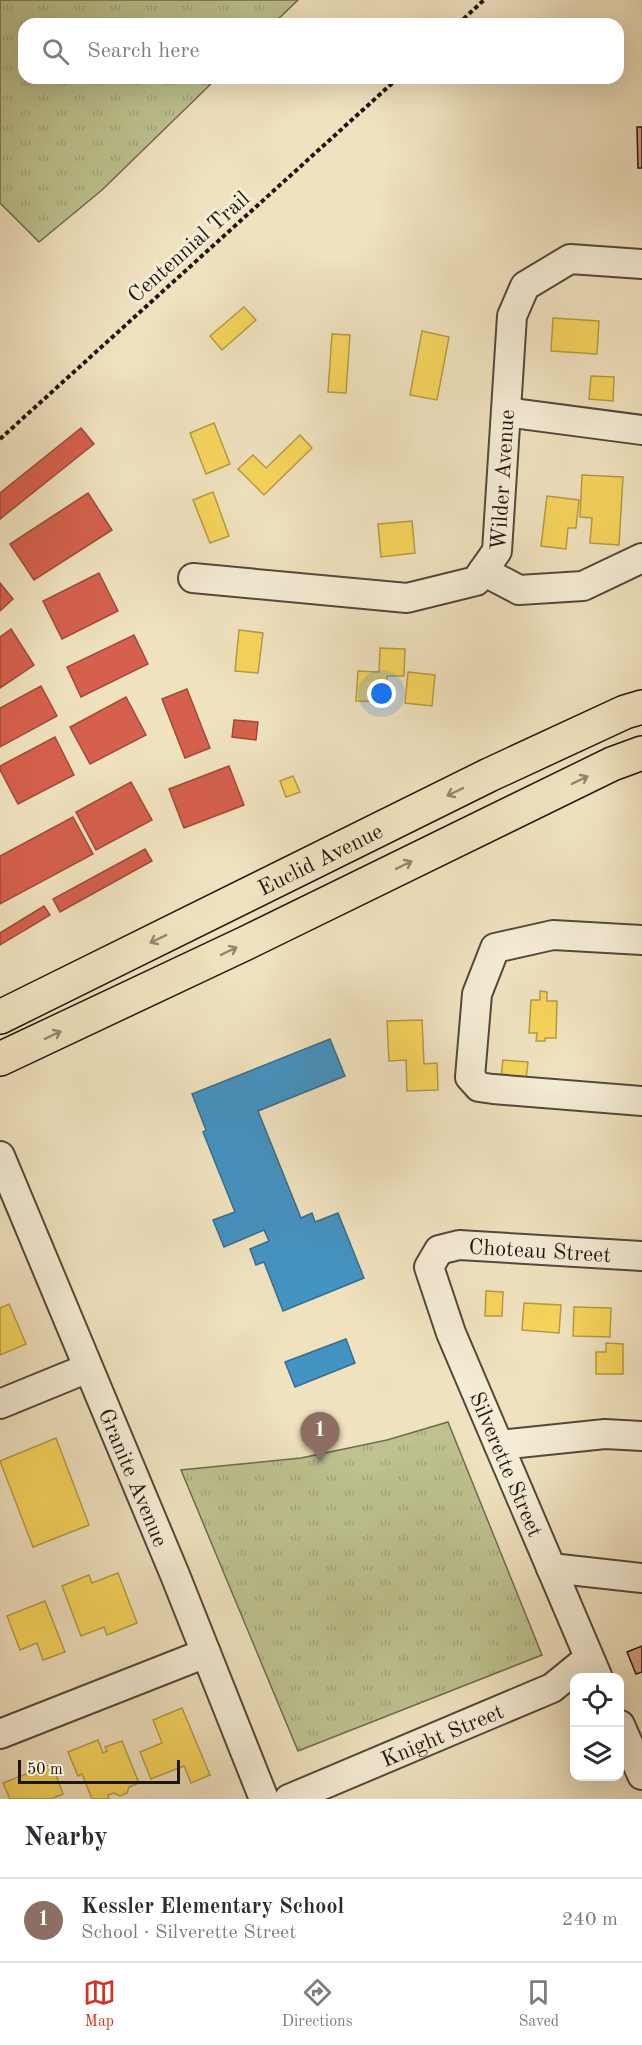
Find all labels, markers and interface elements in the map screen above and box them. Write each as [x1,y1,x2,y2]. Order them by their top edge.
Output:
search box [18,18,624,84]
icon: search [39,35,72,68]
text: Search here [87,40,200,62]
street label: Centennial Trail [124,188,254,307]
street label: Wilder Avenue [488,409,519,551]
your location [367,679,396,708]
one-way arrow [570,773,588,785]
one-way arrow [447,787,465,798]
street label: Euclid Avenue [255,820,387,900]
one-way arrow [395,858,413,870]
one-way arrow [150,933,167,945]
one-way arrow [220,945,238,956]
one-way arrow [44,1029,62,1041]
street label: Choteau Street [468,1237,612,1267]
street label: Silverette Street [465,1389,546,1541]
street label: Granite Avenue [94,1406,171,1550]
pin: 1 [300,1412,340,1462]
map controls [570,1673,624,1781]
button: locate [570,1673,624,1727]
street label: Knight Street [378,1701,507,1772]
button: layers [570,1727,624,1781]
scale bar [18,1757,180,1784]
text: 50 m [27,1762,63,1778]
text: Nearby [24,1825,108,1851]
text: Kessler Elementary School [81,1896,344,1918]
text: 1 [38,1910,49,1930]
text: 240 m [562,1910,618,1930]
text: School · Silverette Street [81,1923,296,1943]
tab: Map [83,1976,116,2032]
tab: Directions [282,1976,353,2032]
tab: Saved [518,1976,559,2032]

